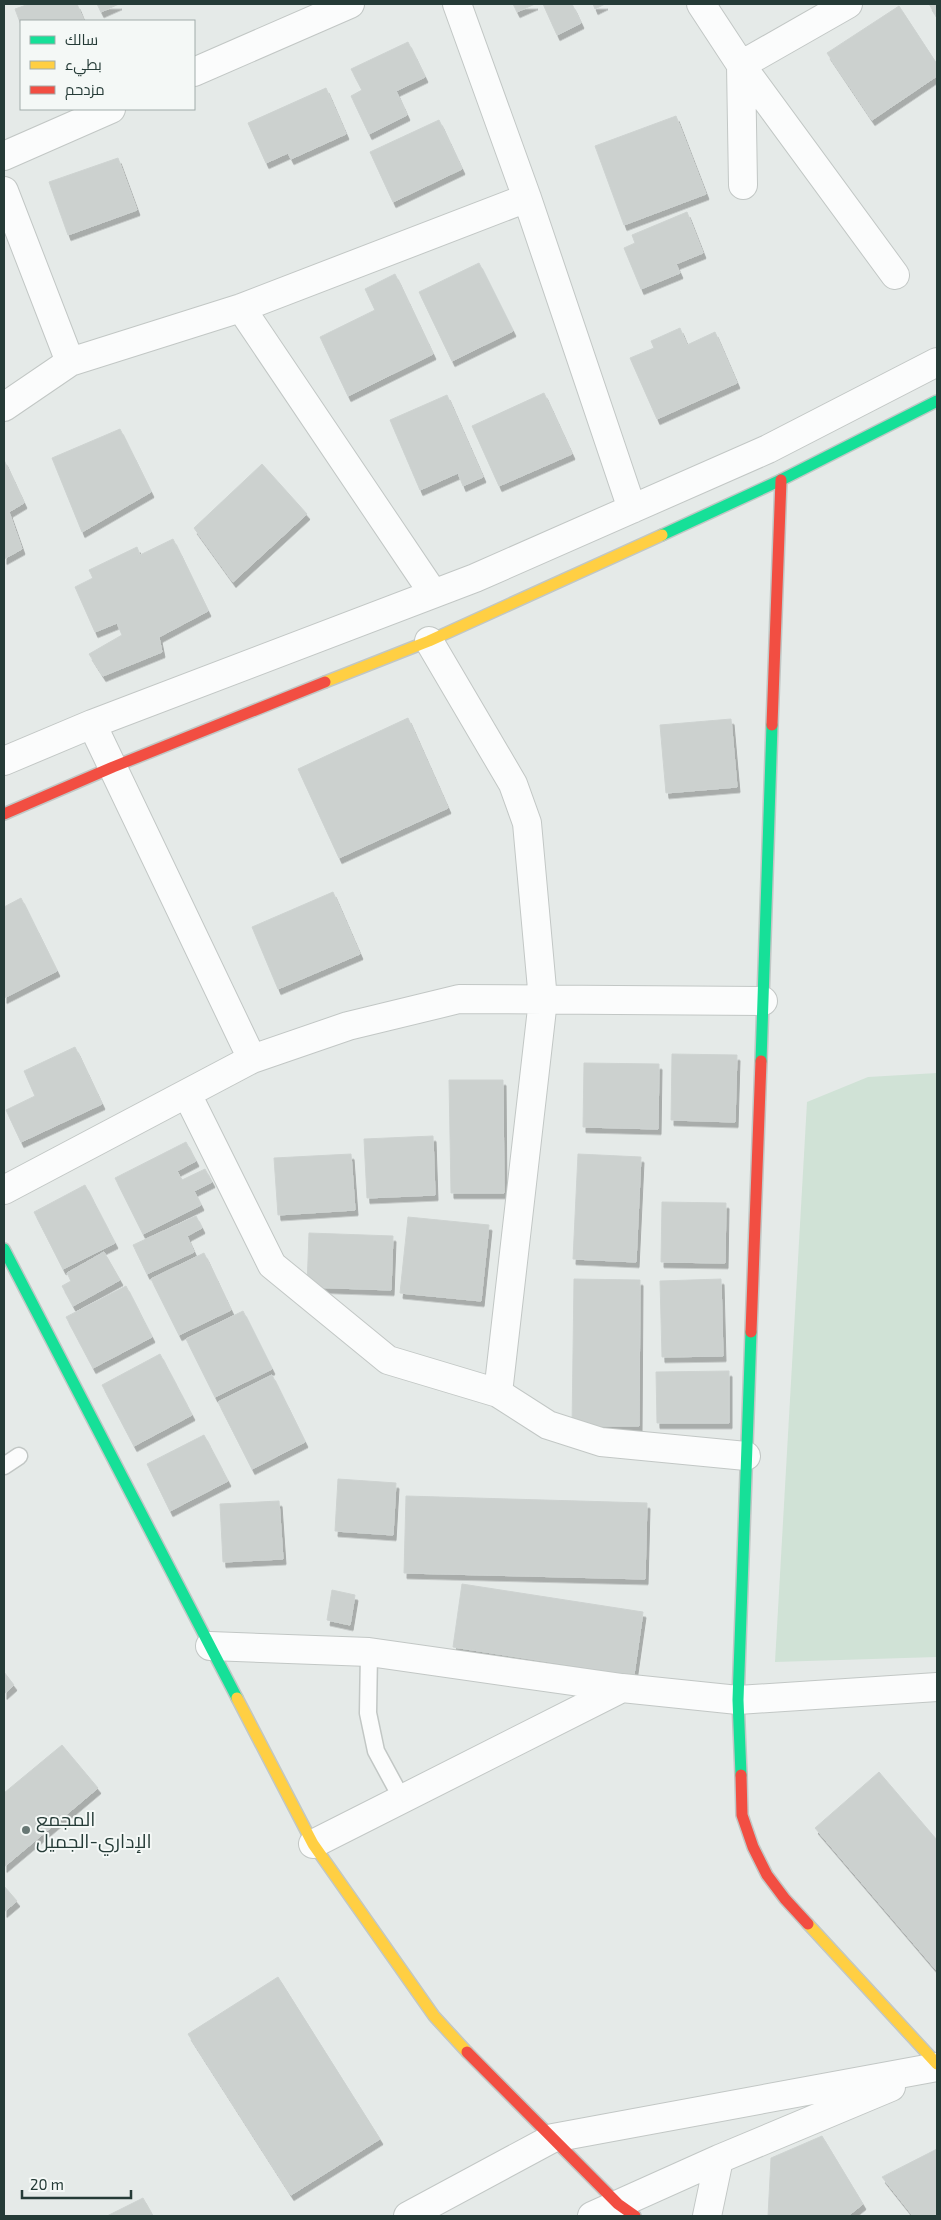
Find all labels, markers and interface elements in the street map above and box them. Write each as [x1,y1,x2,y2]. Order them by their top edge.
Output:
legend [20,20,195,110]
text: سالك [65,30,98,48]
text: بطيء [65,55,102,77]
text: مزدحم [65,80,105,100]
place label: المجمع الإداري-الجميل [36,1807,152,1856]
marker: المجمع الإداري-الجميل [20,1824,32,1836]
scale bar [22,2168,131,2200]
text: 20 m [30,2175,64,2193]

